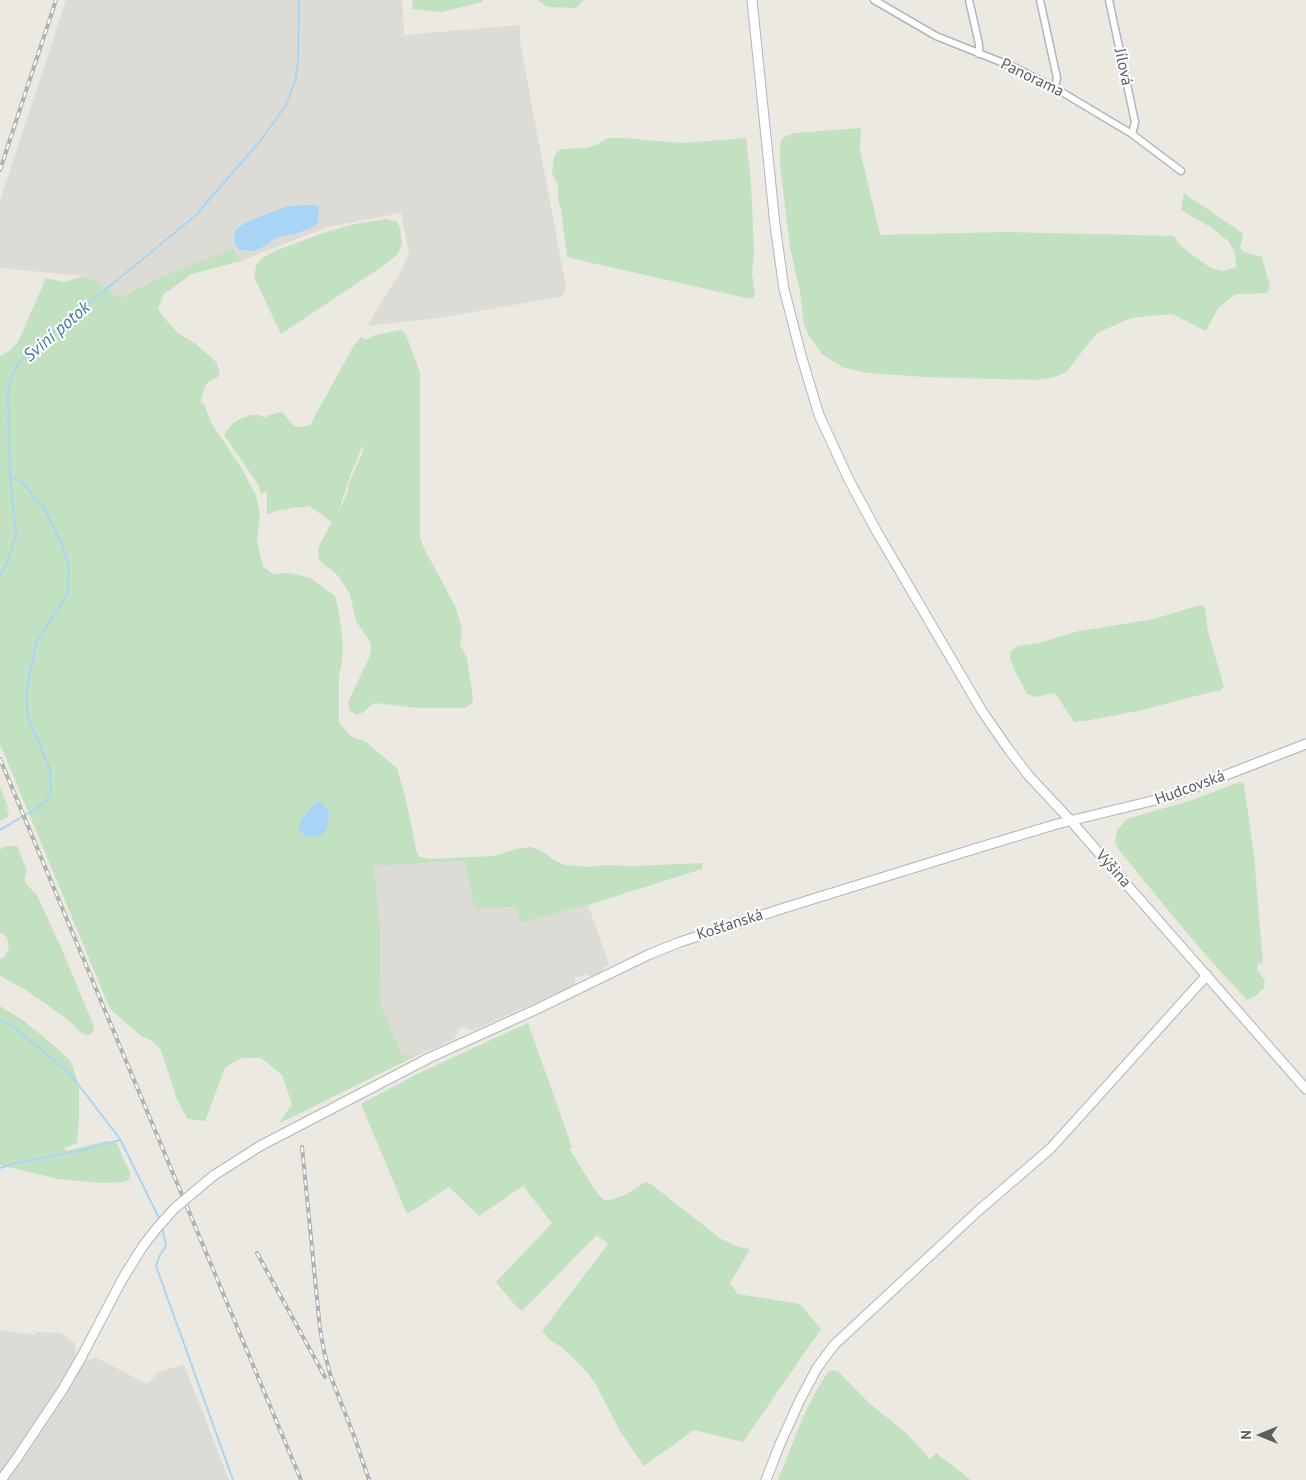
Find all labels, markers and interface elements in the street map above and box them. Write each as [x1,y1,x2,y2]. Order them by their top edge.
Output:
street label: Jílová [1110,47,1136,87]
street label: Panorama [997,54,1067,102]
water label: Sviní potok [19,297,95,367]
street label: Hudcovská [1152,766,1228,810]
street label: Výšina [1091,846,1135,892]
street label: Košťanská [694,905,766,945]
north arrow [1236,1410,1286,1460]
text: N [1237,1430,1255,1440]

